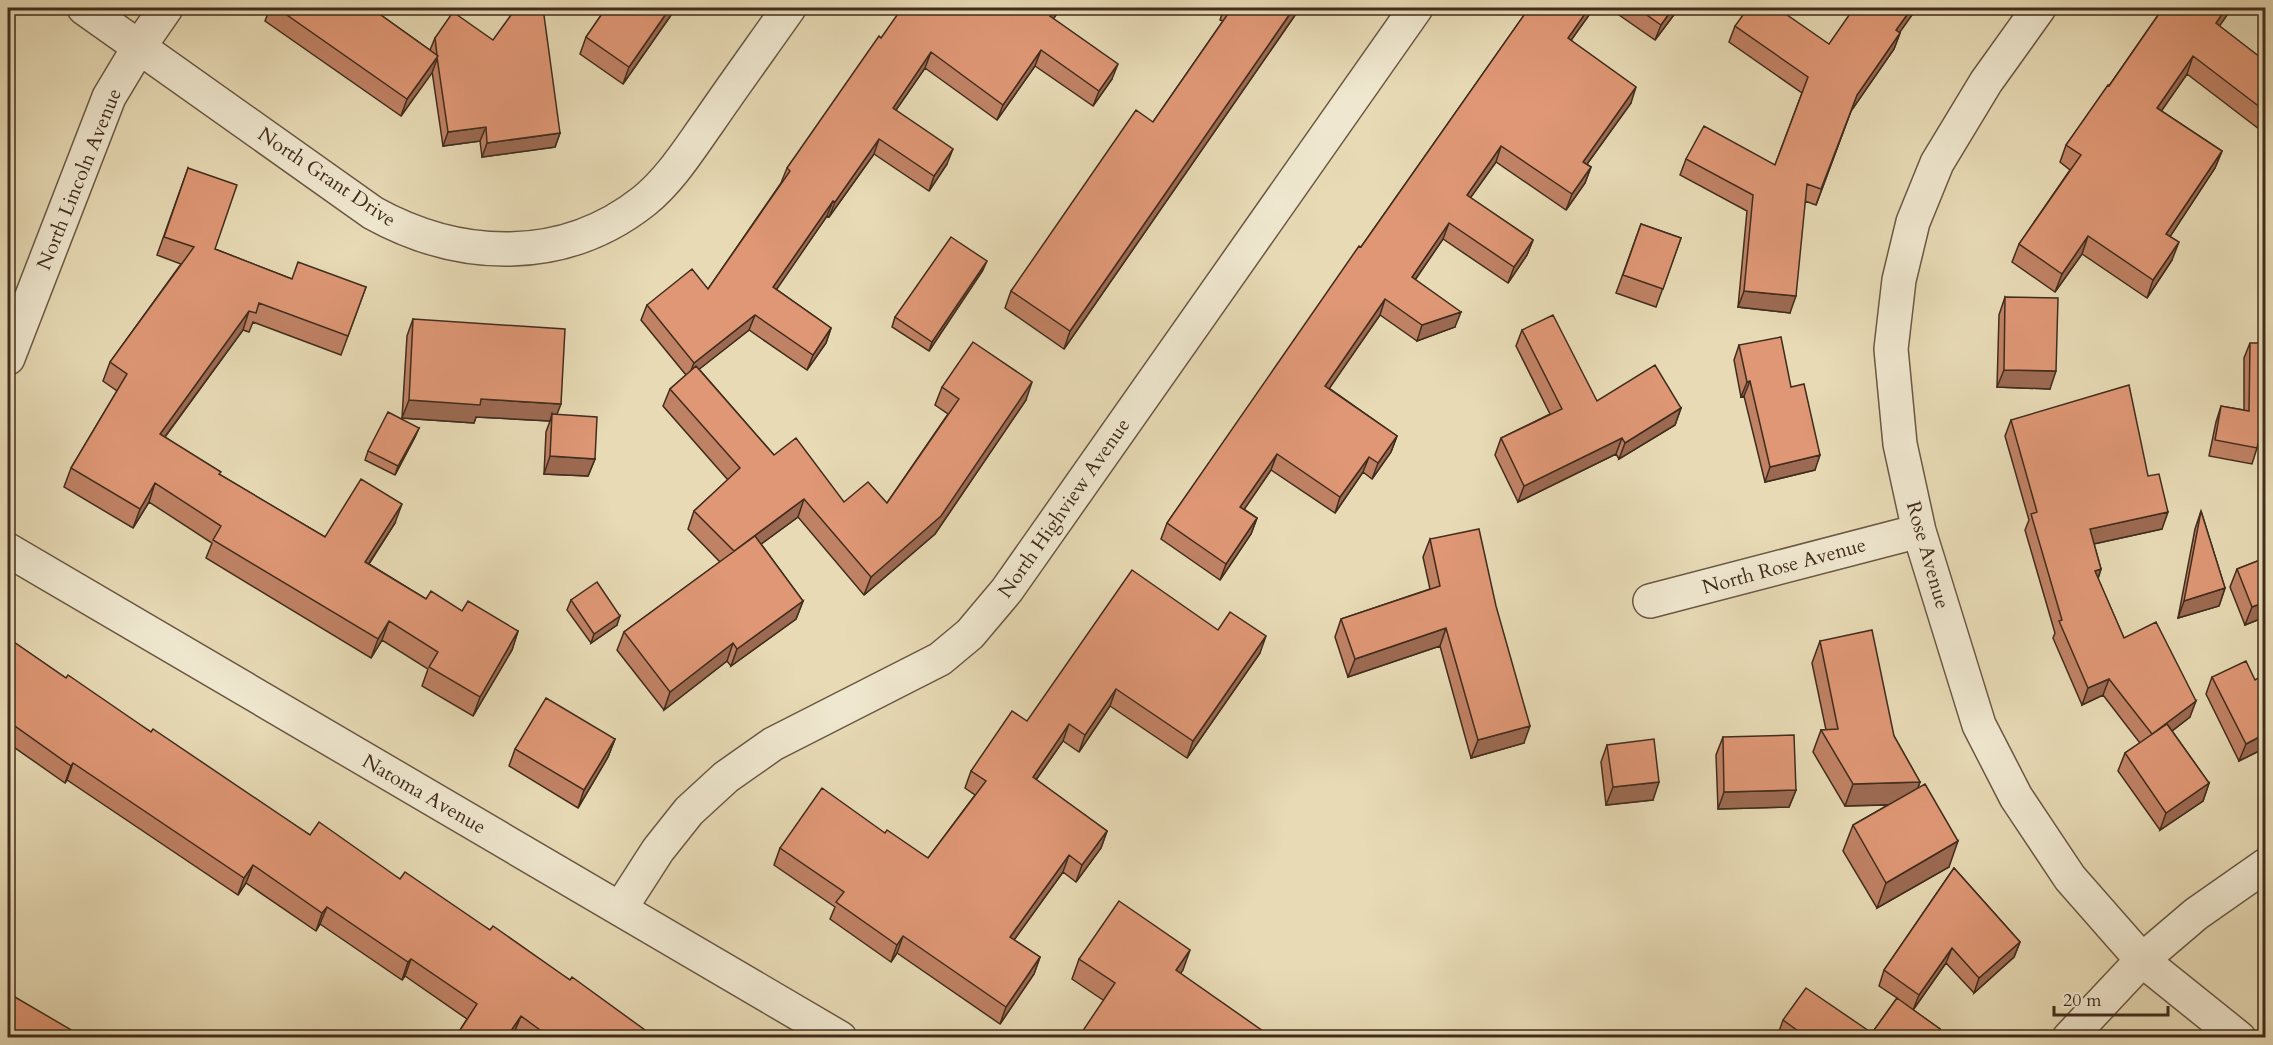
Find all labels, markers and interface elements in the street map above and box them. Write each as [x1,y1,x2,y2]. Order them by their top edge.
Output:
street label: North Lincoln Avenue [30,84,128,274]
street label: North Grant Drive [253,121,401,233]
street label: North Highview Avenue [992,413,1136,603]
street label: Rose Avenue [1900,498,1956,612]
street label: North Rose Avenue [1699,531,1869,601]
street label: Natoma Avenue [357,748,491,840]
scale bar [2054,979,2168,1017]
text: 20 m [2063,988,2102,1013]

